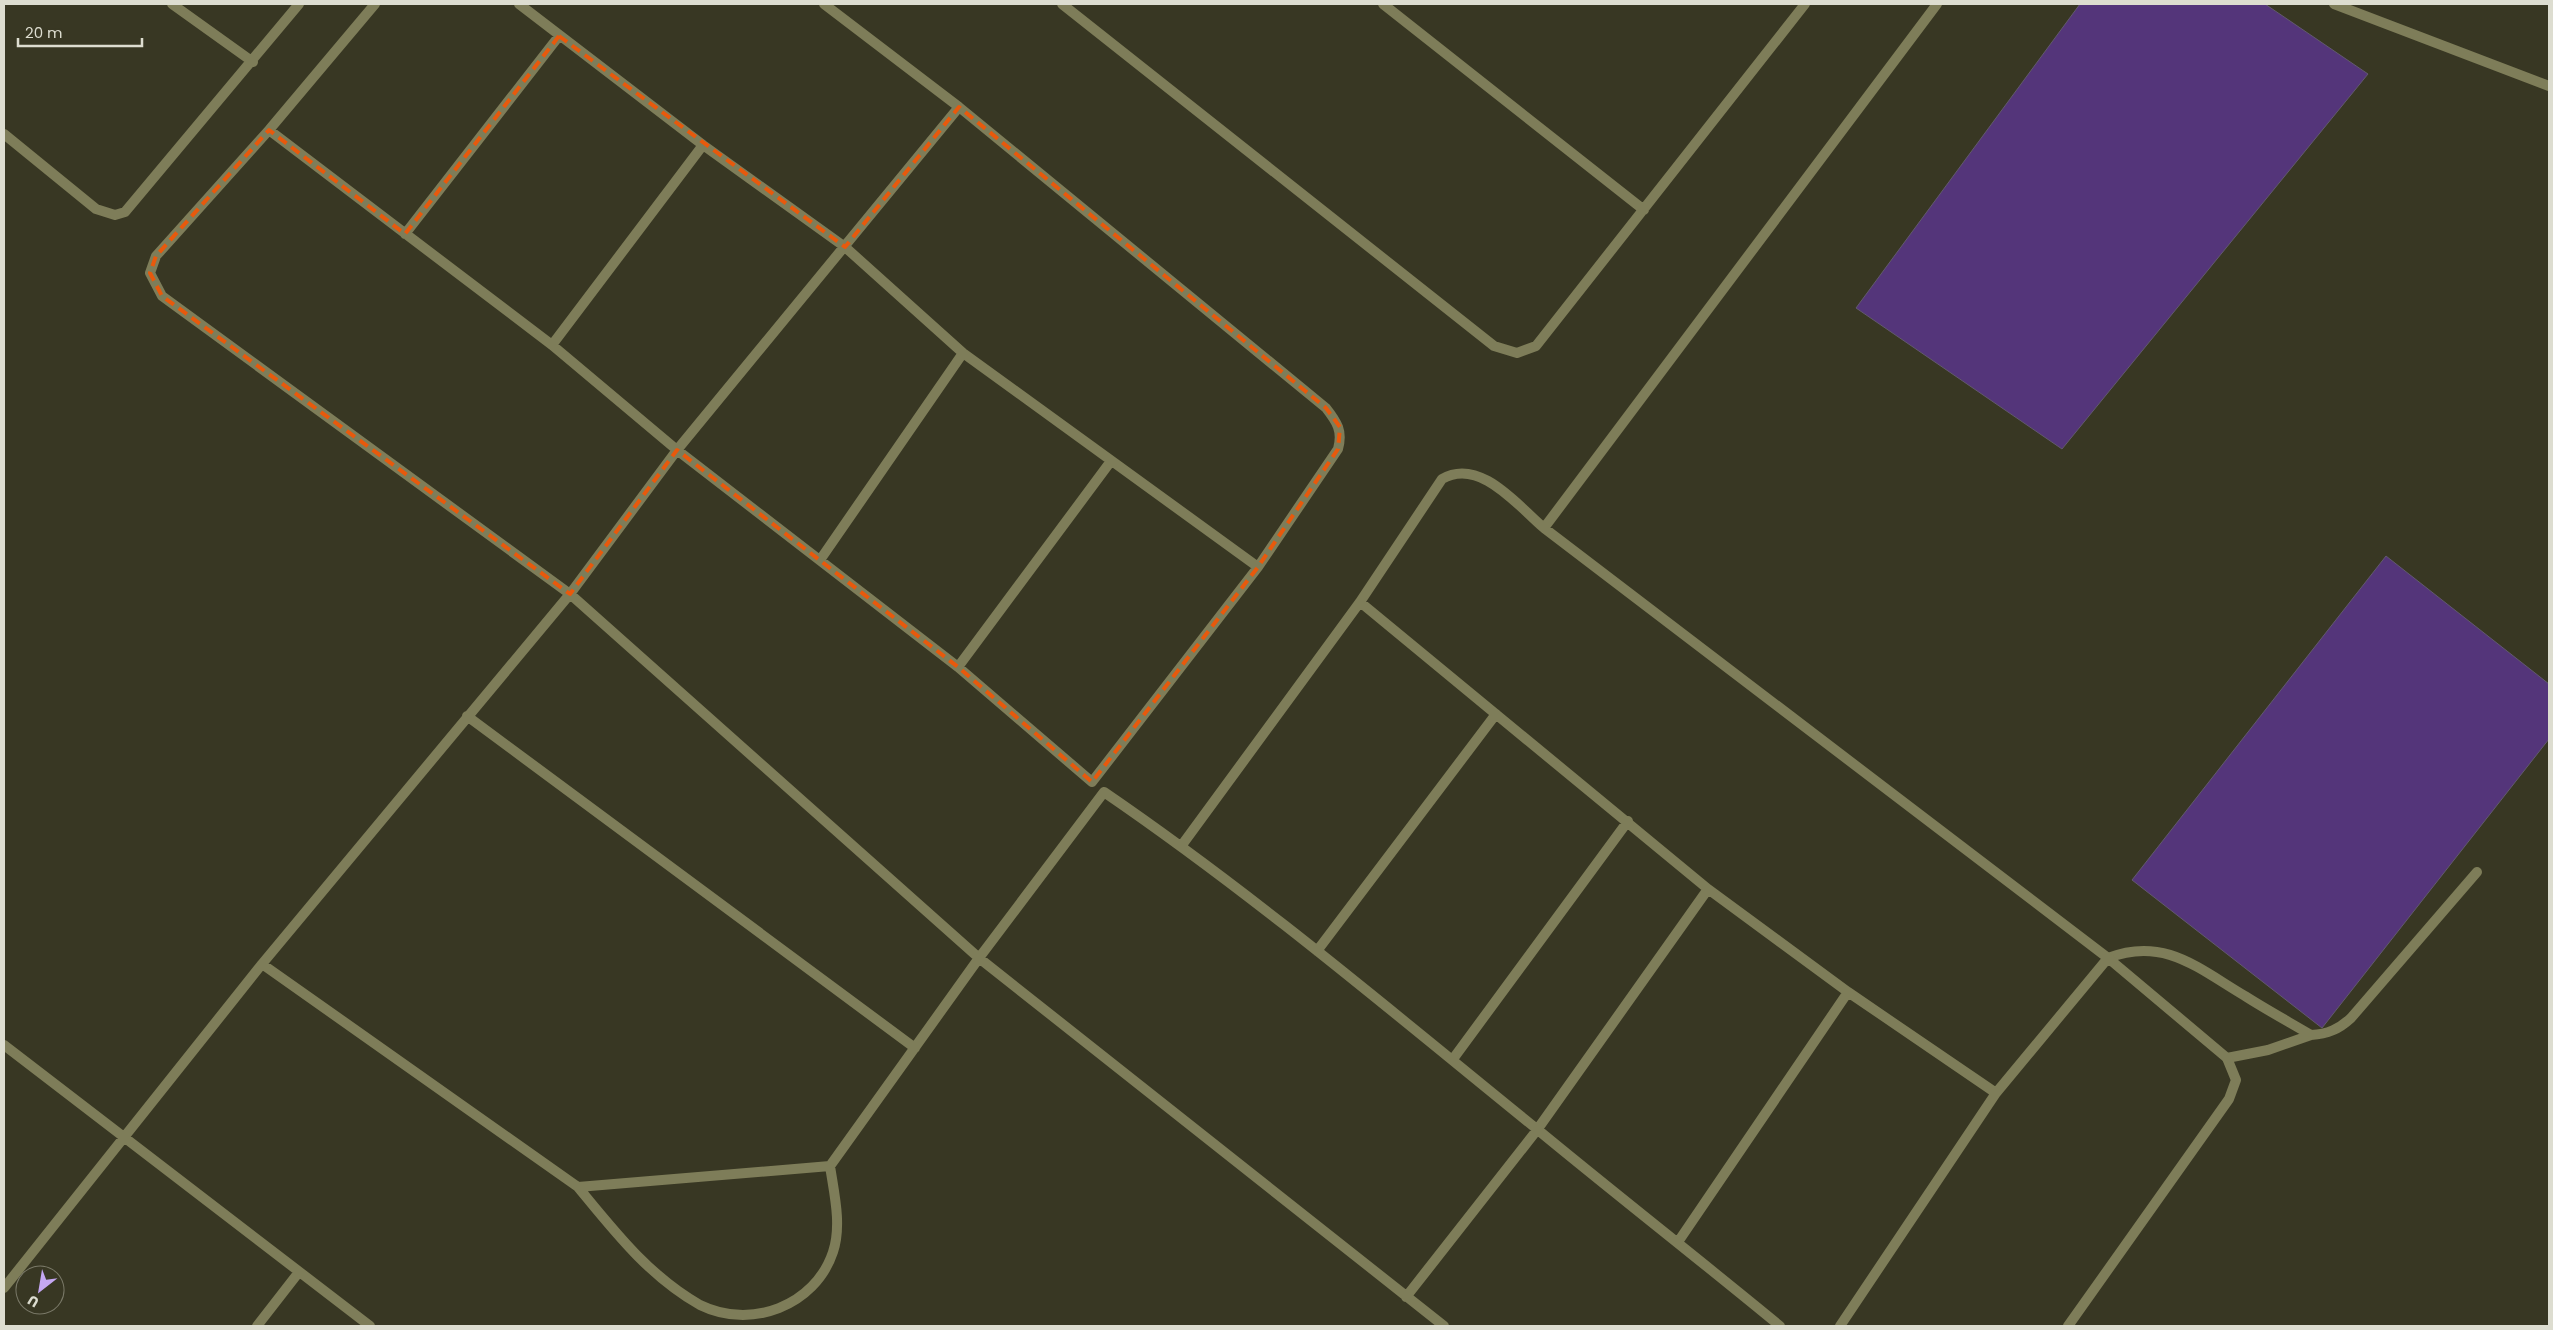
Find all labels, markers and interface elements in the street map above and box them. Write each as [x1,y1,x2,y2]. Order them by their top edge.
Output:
scale bar [18,15,141,47]
text: 20 m [25,22,63,43]
north arrow [15,1265,65,1315]
text: U [24,1290,43,1312]

